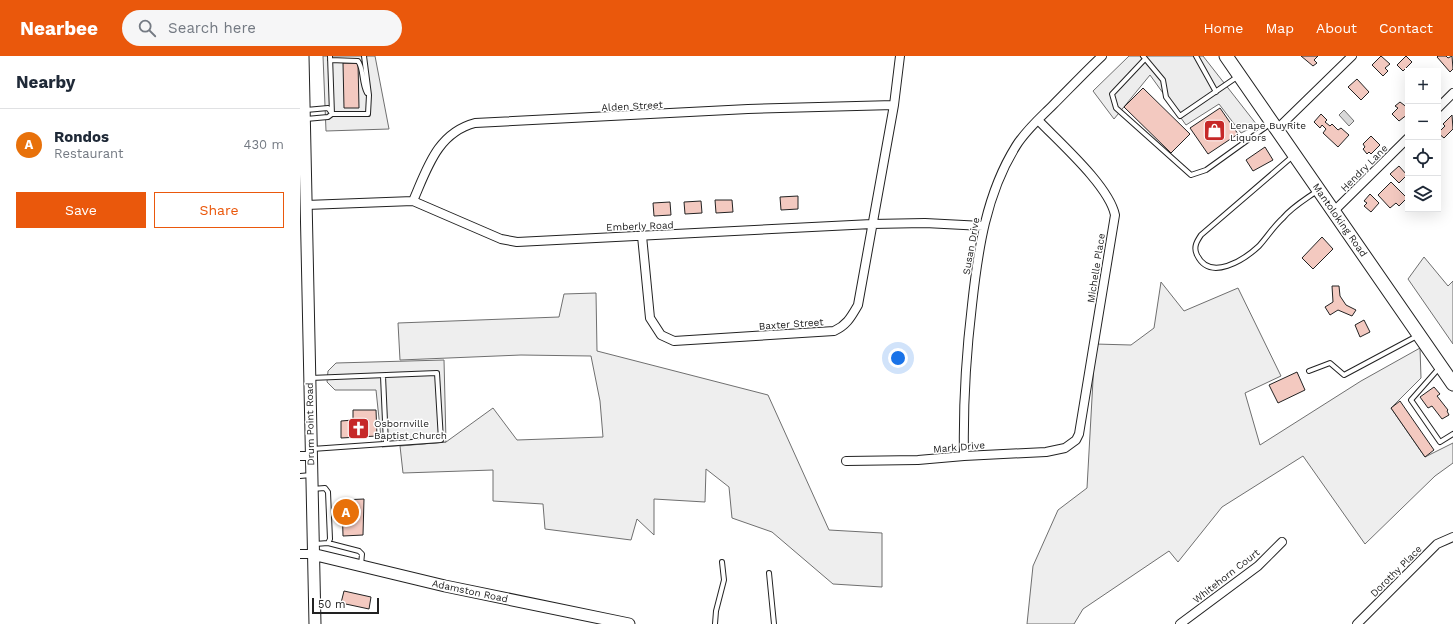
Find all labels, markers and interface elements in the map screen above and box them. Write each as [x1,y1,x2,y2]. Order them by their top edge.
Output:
search box [122,10,402,46]
text: Nearbee [20,17,98,40]
icon: search [136,17,158,39]
text: Search here [168,19,256,37]
text: Home [1203,20,1243,36]
text: Map [1265,20,1294,36]
text: About [1316,20,1357,36]
text: Contact [1379,20,1433,36]
map controls [1405,68,1441,212]
button: + [1405,68,1441,104]
text: Nearby [16,72,75,92]
street label: Alden Street [601,99,664,113]
button: − [1405,104,1441,140]
shop icon: Lenape BuyRite Liquors [1201,118,1227,144]
place label: Lenape BuyRite Liquors [1230,120,1306,143]
text: Rondos [54,128,109,146]
text: A [25,137,33,152]
text: 430 m [244,137,284,152]
button: locate [1405,140,1441,176]
street label: Hendry Lane [1338,142,1390,194]
text: Restaurant [54,146,124,161]
button: layers [1405,176,1441,212]
street label: Mantoloking Road [1310,181,1370,259]
button: Save [16,192,146,228]
button: Share [154,192,284,228]
street label: Susan Drive [961,216,981,275]
street label: Emberly Road [606,219,674,233]
street label: Michelle Place [1085,232,1107,304]
street label: Baxter Street [758,316,825,332]
your location [888,348,908,368]
street label: Drum Point Road [304,382,316,466]
church icon: Osbornville Baptist Church [346,416,372,442]
place label: Osbornville Baptist Church [374,418,447,441]
street label: Mark Drive [933,439,986,455]
pin: A [333,497,359,527]
street label: Dorothy Place [1368,543,1424,599]
street label: Whitehorn Court [1191,546,1262,605]
street label: Adamston Road [431,578,509,604]
scale bar [312,596,379,615]
text: 50 m [318,598,345,611]

